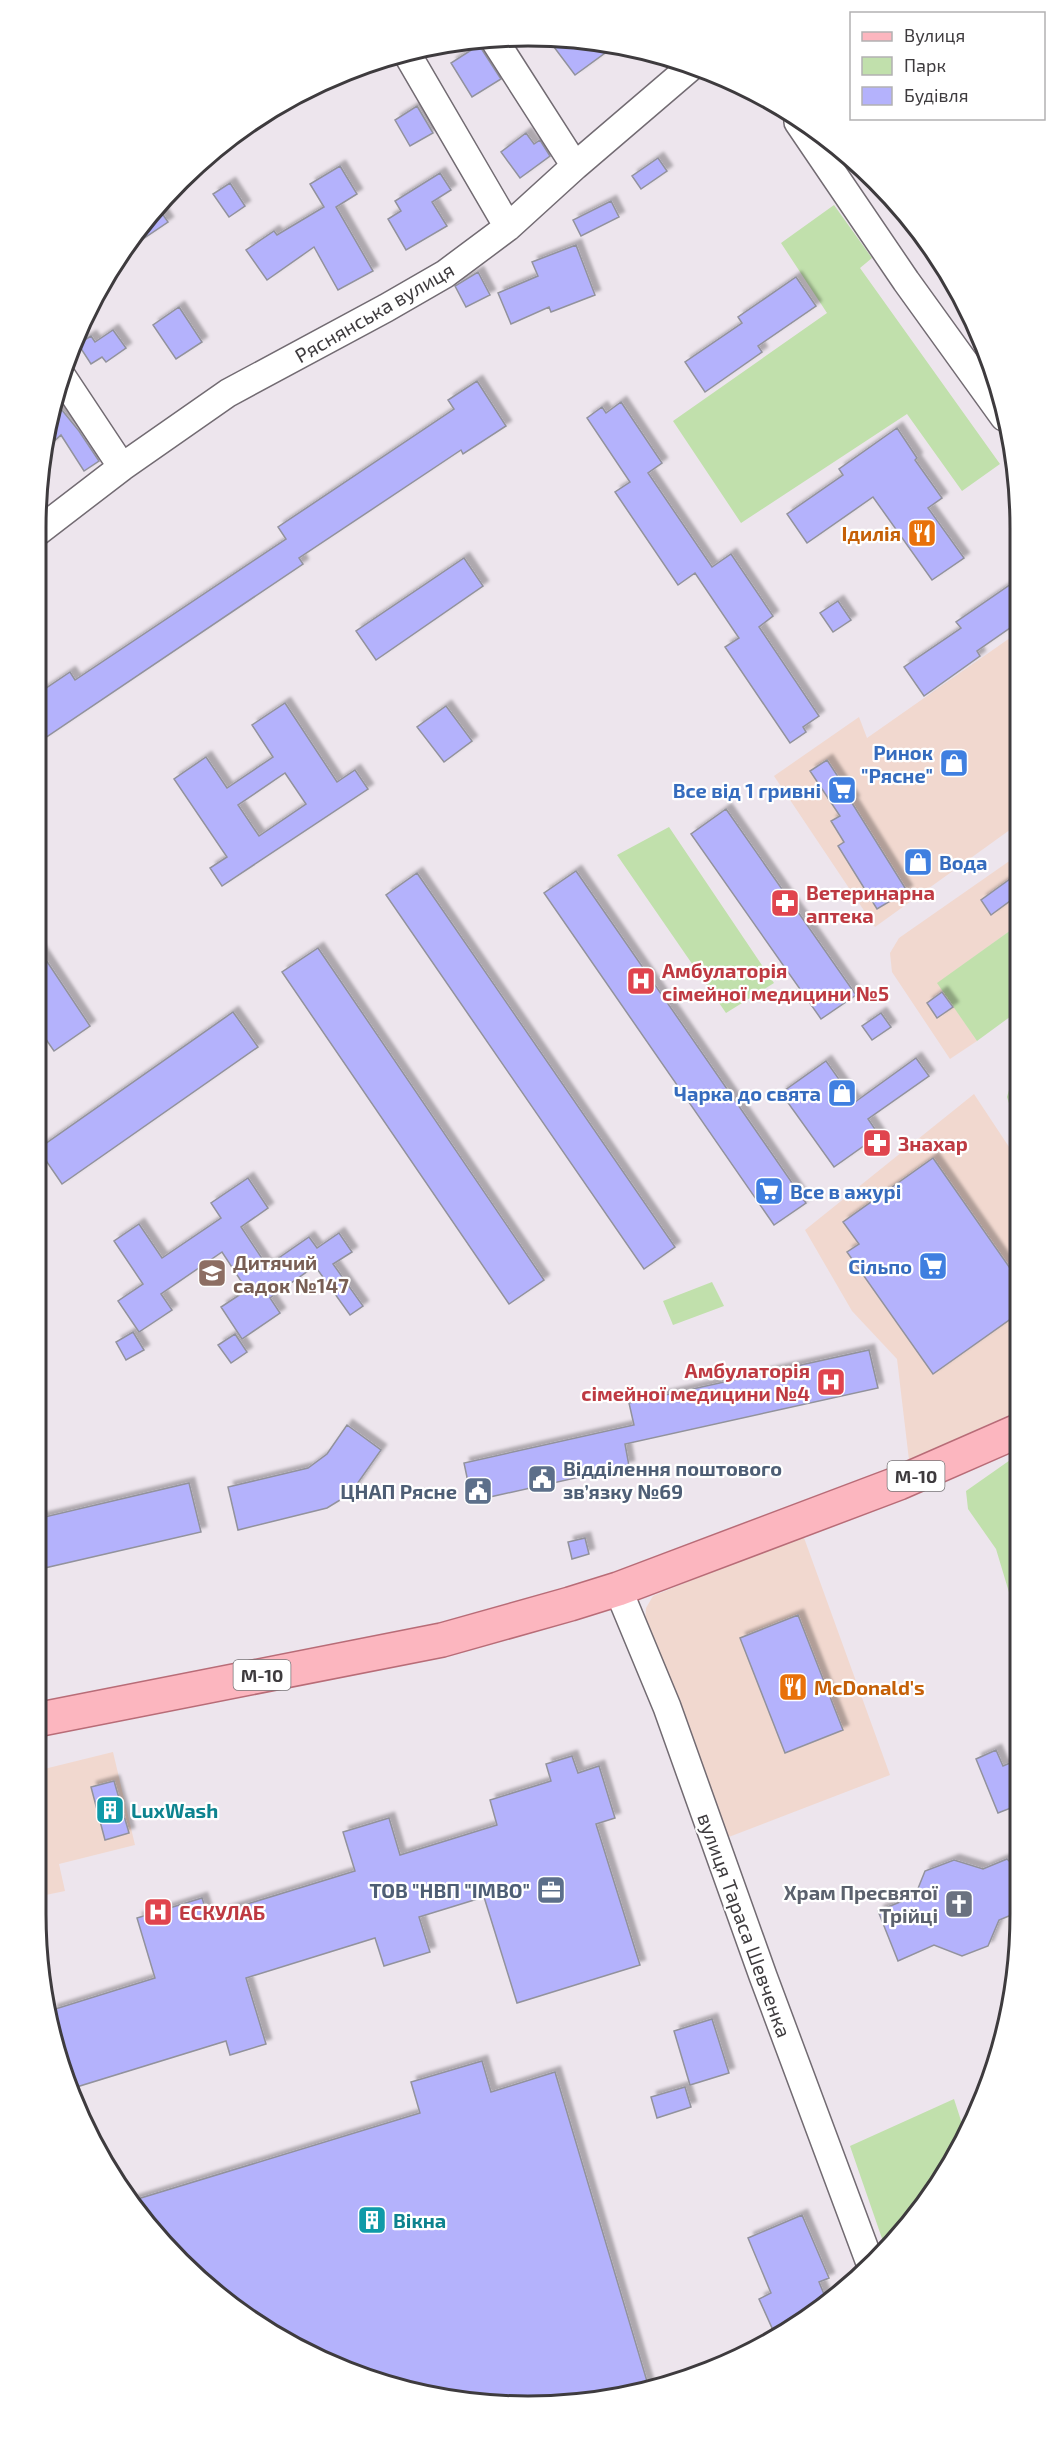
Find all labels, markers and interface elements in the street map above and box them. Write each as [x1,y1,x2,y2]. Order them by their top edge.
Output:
legend [850,12,1045,120]
text: Вулиця [904,24,965,46]
text: Парк [904,54,946,76]
text: Будівля [904,84,968,106]
street label: Ряснянська вулиця [290,257,458,368]
restaurant icon: Ідилія [906,517,938,549]
place label: Ідилія [842,521,901,545]
place label: Ринок "Рясне" [861,740,933,787]
shop icon: Ринок "Рясне" [938,747,970,779]
supermarket icon: Все від 1 гривні [826,774,858,806]
place label: Все від 1 гривні [673,778,821,802]
shop icon: Вода [902,846,934,878]
place label: Вода [939,850,987,874]
place label: Ветеринарна аптека [806,880,935,927]
pharmacy icon: Ветеринарна аптека [769,887,801,919]
place label: Амбулаторія сімейної медицини №5 [662,958,889,1005]
hospital icon: Амбулаторія сімейної медицини №5 [625,965,657,997]
shop icon: Чарка до свята [826,1077,858,1109]
place label: Чарка до свята [674,1081,821,1105]
pharmacy icon: Знахар [861,1127,893,1159]
place label: Знахар [898,1131,968,1155]
supermarket icon: Все в ажурі [753,1175,785,1207]
place label: Все в ажурі [790,1179,901,1203]
place label: Дитячий садок №147 [233,1250,349,1297]
supermarket icon: Сільпо [917,1250,949,1282]
place label: Сільпо [848,1254,912,1278]
school or university icon: Дитячий садок №147 [196,1257,228,1289]
place label: Амбулаторія сімейної медицини №4 [581,1358,810,1405]
hospital icon: Амбулаторія сімейної медицини №4 [815,1366,847,1398]
place label: Відділення поштового зв’язку №69 [563,1456,782,1503]
road number: М-10 [888,1461,944,1491]
public building icon: Відділення поштового зв’язку №69 [526,1463,558,1495]
public building icon: ЦНАП Рясне [462,1475,494,1507]
place label: ЦНАП Рясне [340,1479,457,1503]
road number: М-10 [234,1660,290,1690]
restaurant icon: McDonald's [777,1671,809,1703]
place label: McDonald's [814,1675,925,1699]
building icon: LuxWash [94,1794,126,1826]
place label: LuxWash [131,1798,218,1822]
street label: вулиця Тараса Шевченка [692,1809,797,2041]
office icon: ТОВ "НВП "ІМВО" [535,1874,567,1906]
place label: ТОВ "НВП "ІМВО" [370,1878,530,1902]
place label: Храм Пресвятої Трійці [784,1880,938,1927]
church icon: Храм Пресвятої Трійці [943,1888,975,1920]
hospital icon: ЕСКУЛАБ [142,1896,174,1928]
place label: ЕСКУЛАБ [179,1900,265,1924]
building icon: Вікна [356,2204,388,2236]
place label: Вікна [393,2208,446,2232]

